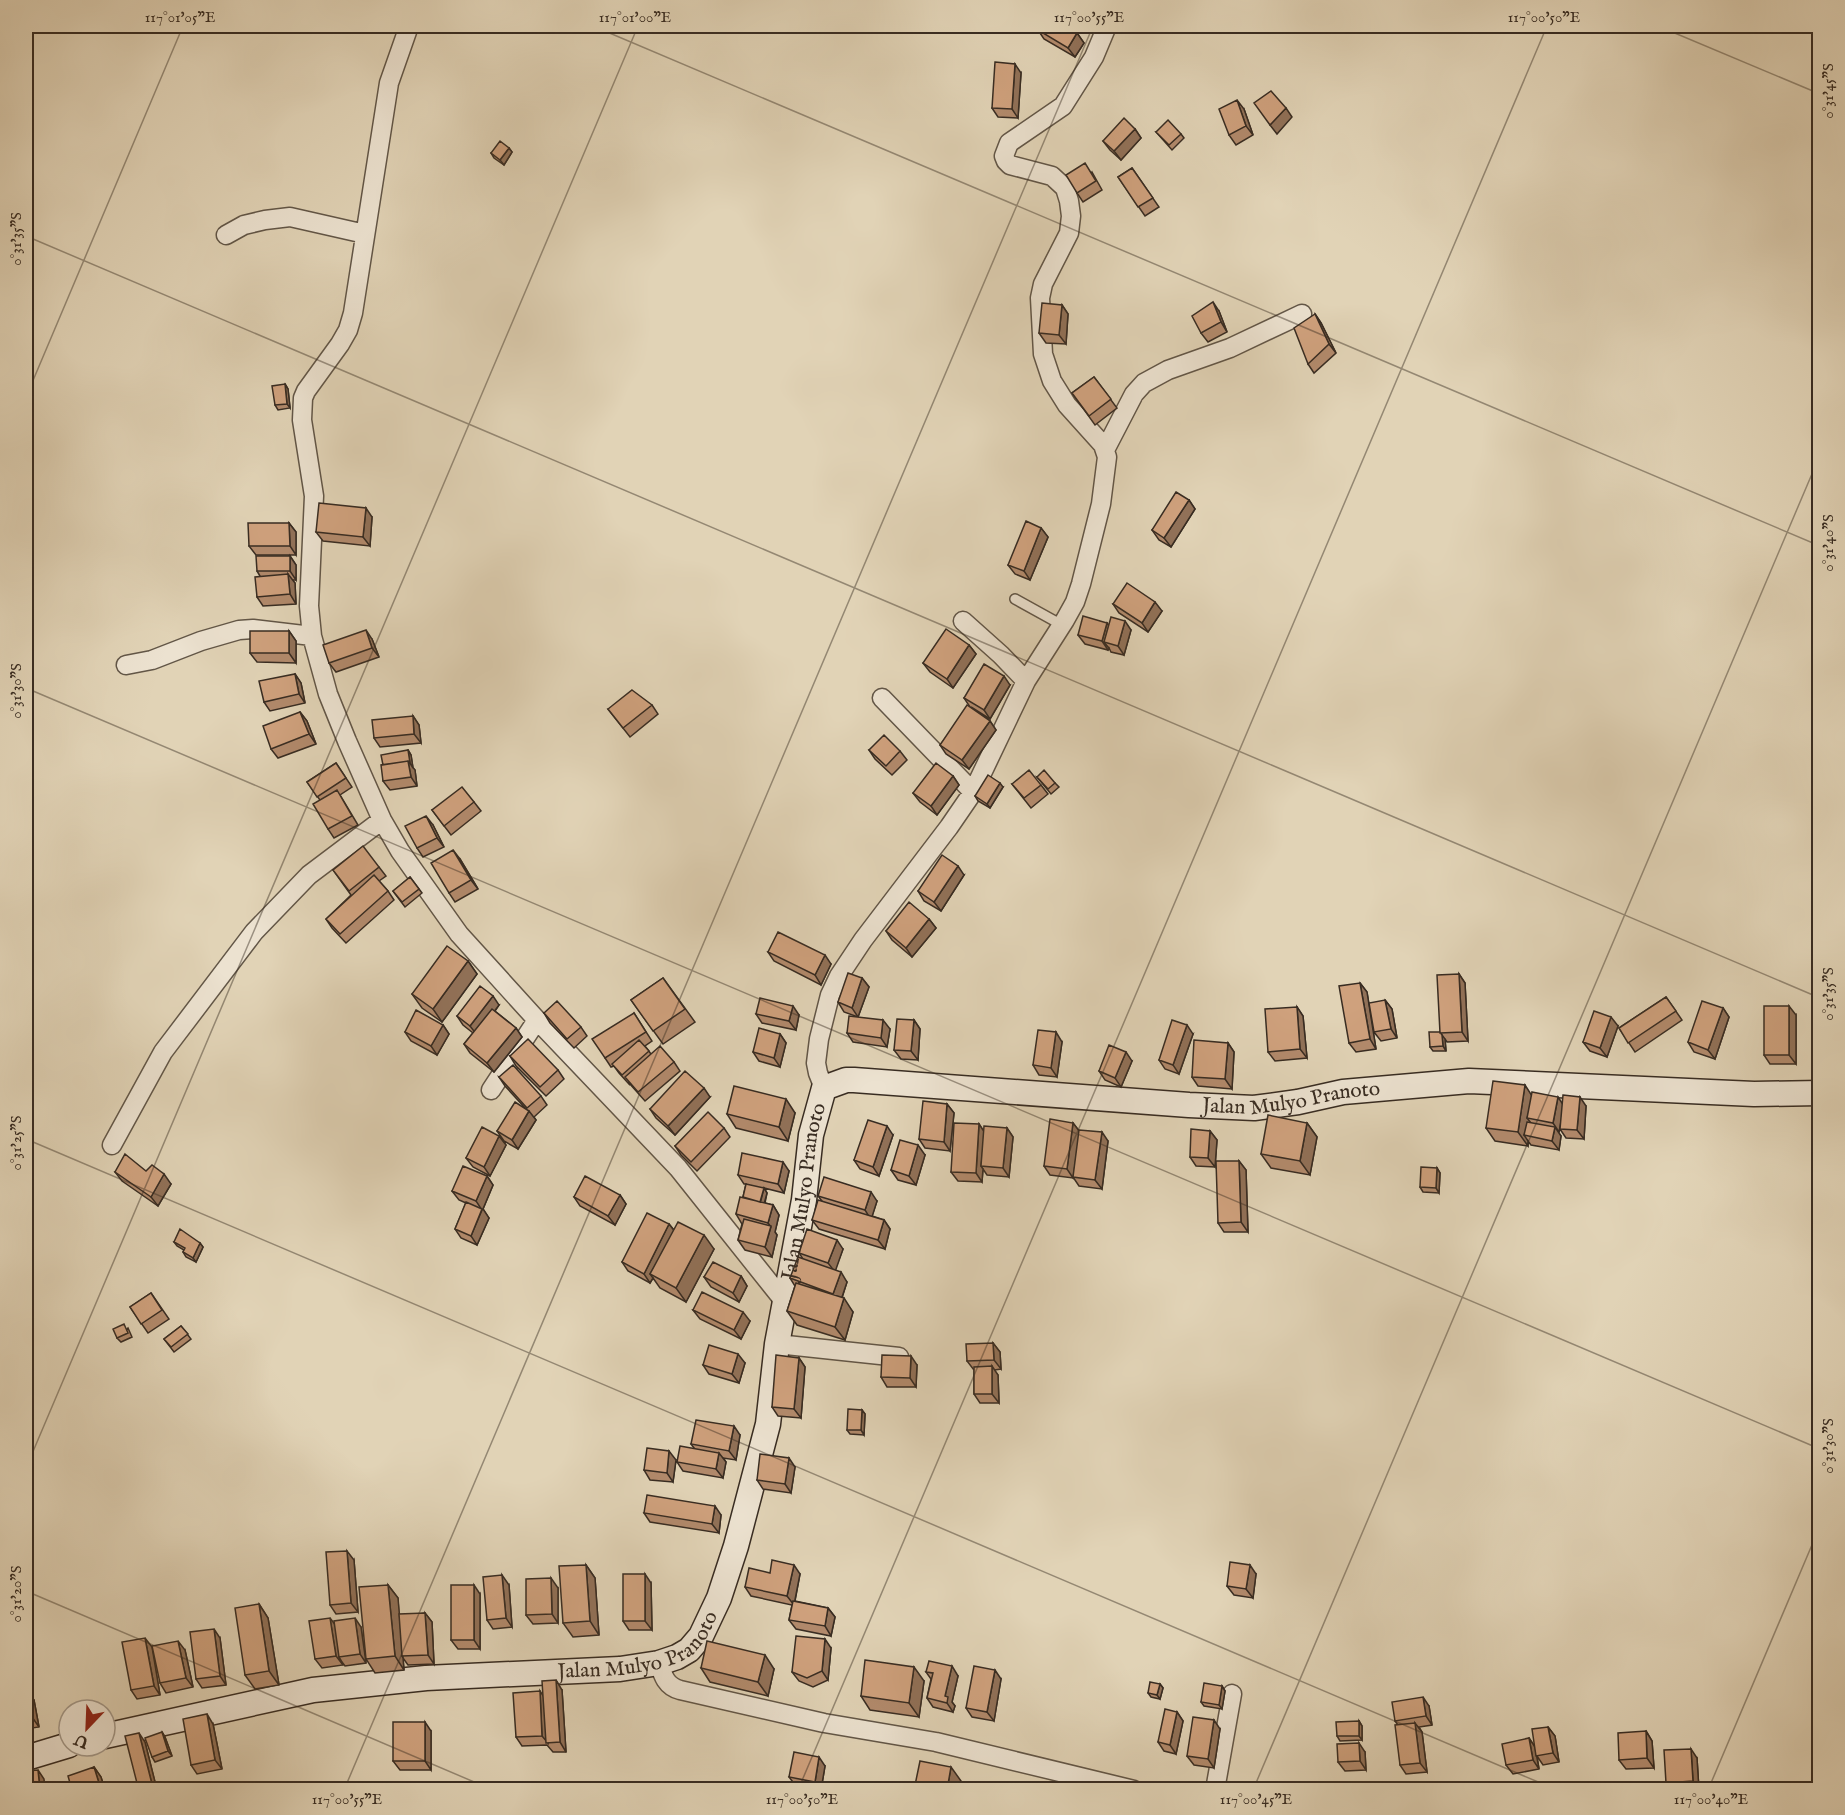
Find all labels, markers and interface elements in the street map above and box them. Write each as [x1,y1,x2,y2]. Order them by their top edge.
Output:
text: 117°01'05"E [145,8,215,27]
text: 117°01'00"E [599,8,671,27]
text: 117°00'55"E [1054,8,1124,27]
text: 117°00'50"E [1508,8,1580,27]
text: 0°31'45"S [1819,63,1838,119]
text: 0°31'35"S [7,212,26,266]
text: 0°31'40"S [1819,514,1838,572]
text: 0°31'30"S [7,663,26,719]
text: 0°31'35"S [1819,967,1838,1021]
street label: Jalan Mulyo Pranoto [1200,1075,1381,1122]
street label: Jalan Mulyo Pranoto [775,1100,833,1284]
text: 0°31'25"S [7,1115,26,1171]
text: 0°31'30"S [1819,1418,1838,1474]
text: 0°31'20"S [7,1566,26,1623]
street label: Jalan Mulyo Pranoto [555,1607,724,1685]
north arrow [57,1698,117,1758]
text: U [71,1728,93,1752]
text: 117°00'55"E [312,1790,382,1809]
text: 117°00'50"E [766,1790,838,1809]
text: 117°00'45"E [1220,1790,1292,1809]
text: 117°00'40"E [1674,1790,1748,1809]

